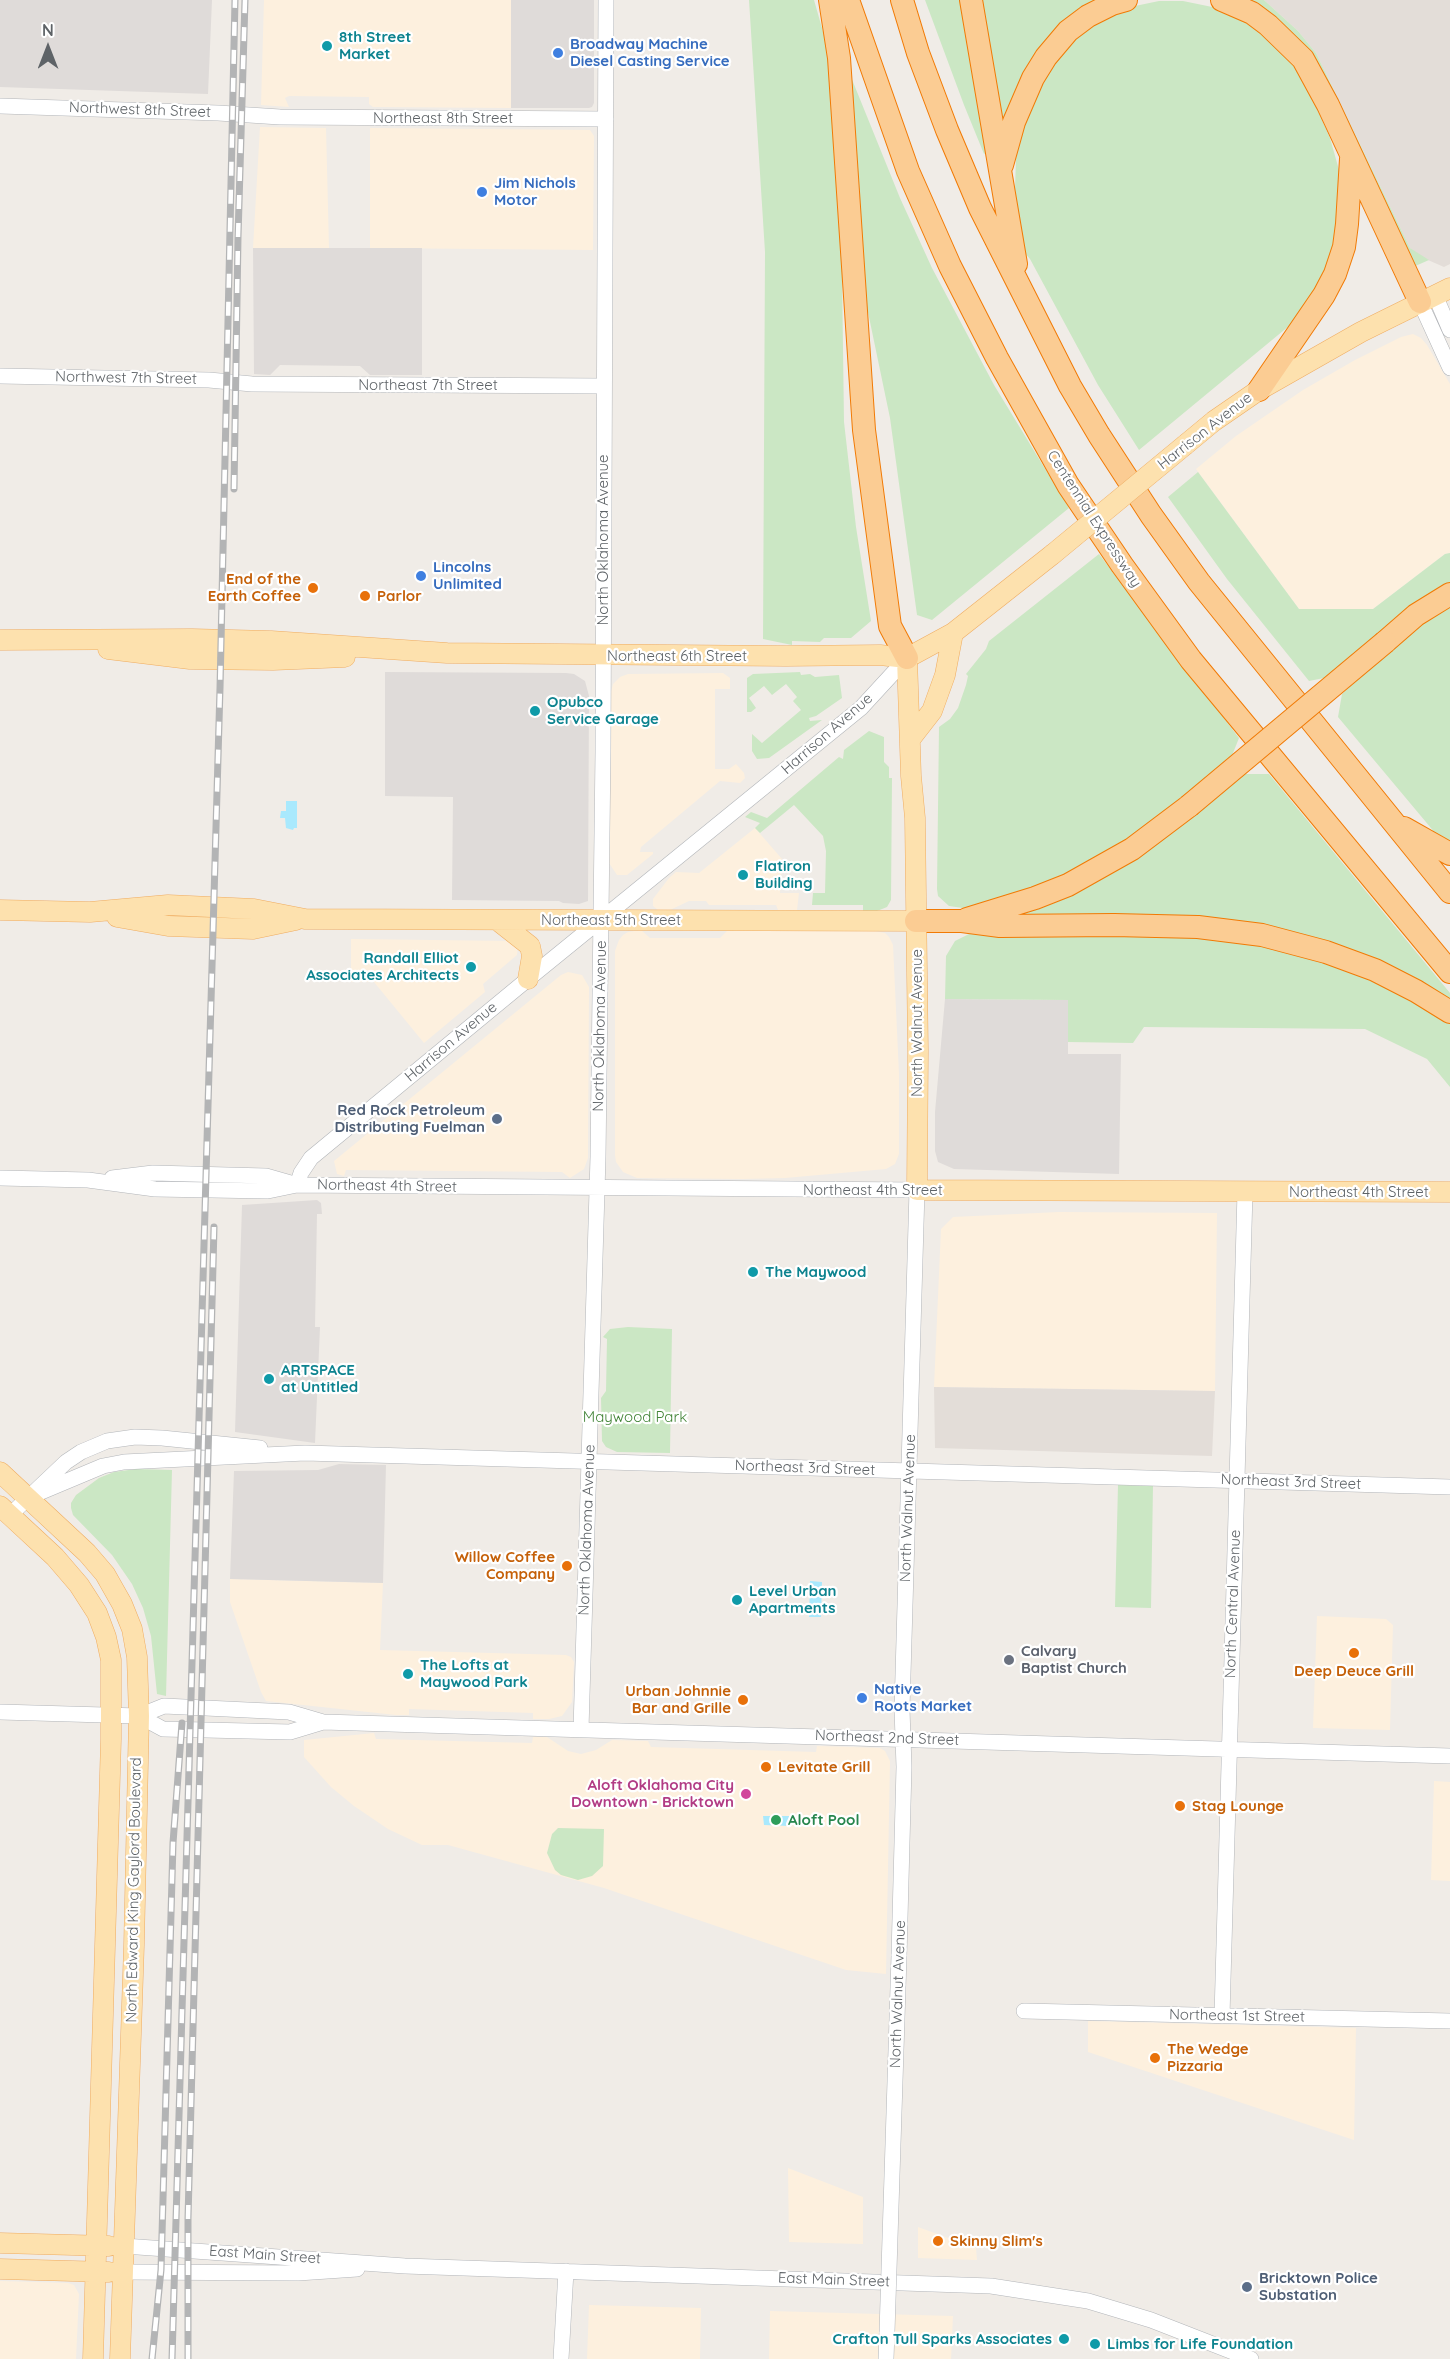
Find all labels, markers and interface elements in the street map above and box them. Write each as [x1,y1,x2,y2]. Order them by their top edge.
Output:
north arrow [18,18,78,78]
text: N [42,20,54,40]
place label: 8th Street Market [339,28,411,63]
place label: Broadway Machine Diesel Casting Service [570,35,730,70]
marker: 8th Street Market [320,39,334,53]
marker: Broadway Machine Diesel Casting Service [551,46,565,60]
street label: Northwest 8th Street [69,99,211,121]
street label: Northeast 8th Street [373,109,513,127]
place label: Jim Nichols Motor [494,174,576,209]
marker: Jim Nichols Motor [475,185,489,199]
street label: Northwest 7th Street [55,368,197,388]
street label: Northeast 7th Street [358,376,498,394]
street label: Harrison Avenue [1154,389,1256,473]
street label: Centennial Expressway [1043,447,1145,591]
street label: North Oklahoma Avenue [594,454,612,626]
place label: Lincolns Unlimited [433,558,502,593]
marker: Lincolns Unlimited [414,569,428,583]
place label: End of the Earth Coffee [208,570,301,605]
marker: End of the Earth Coffee [306,581,320,595]
place label: Parlor [377,587,422,605]
marker: Parlor [358,589,372,603]
street label: Northeast 6th Street [607,647,747,665]
street label: Harrison Avenue [778,690,876,778]
place label: Opubco Service Garage [547,693,659,728]
marker: Opubco Service Garage [528,704,542,718]
place label: Flatiron Building [755,857,813,892]
marker: Flatiron Building [736,868,750,882]
street label: Northeast 5th Street [541,911,681,929]
street label: North Oklahoma Avenue [590,940,610,1112]
place label: Randall Elliot Associates Architects [306,949,459,984]
street label: North Walnut Avenue [908,949,926,1097]
marker: Randall Elliot Associates Architects [464,960,478,974]
street label: Harrison Avenue [401,998,501,1086]
place label: Red Rock Petroleum Distributing Fuelman [335,1101,485,1136]
marker: Red Rock Petroleum Distributing Fuelman [490,1112,504,1126]
street label: Northeast 4th Street [317,1176,457,1196]
street label: Northeast 4th Street [803,1181,943,1199]
street label: Northeast 4th Street [1289,1183,1429,1201]
place label: The Maywood [765,1263,866,1281]
marker: The Maywood [746,1265,760,1279]
place label: ARTSPACE at Untitled [281,1361,358,1396]
marker: ARTSPACE at Untitled [262,1372,276,1386]
park label: Maywood Park [583,1408,687,1426]
street label: North Walnut Avenue [896,1434,920,1582]
street label: North Oklahoma Avenue [575,1444,599,1616]
street label: Northeast 3rd Street [734,1457,876,1479]
street label: Northeast 3rd Street [1220,1471,1362,1493]
street label: North Central Avenue [1221,1529,1245,1679]
place label: Willow Coffee Company [455,1548,555,1583]
marker: Willow Coffee Company [560,1559,574,1573]
place label: Level Urban Apartments [749,1582,837,1617]
marker: Level Urban Apartments [730,1593,744,1607]
place label: Calvary Baptist Church [1021,1642,1127,1677]
marker: Deep Deuce Grill [1347,1646,1361,1660]
marker: Calvary Baptist Church [1002,1653,1016,1667]
place label: The Lofts at Maywood Park [420,1656,528,1691]
place label: Deep Deuce Grill [1294,1662,1414,1680]
marker: The Lofts at Maywood Park [401,1667,415,1681]
place label: Native Roots Market [874,1680,972,1715]
place label: Urban Johnnie Bar and Grille [625,1682,731,1717]
marker: Native Roots Market [855,1691,869,1705]
marker: Urban Johnnie Bar and Grille [736,1693,750,1707]
street label: Northeast 2nd Street [815,1726,959,1750]
street label: North Edward King Gaylord Boulevard [123,1757,145,2023]
place label: Levitate Grill [778,1758,870,1776]
marker: Levitate Grill [759,1760,773,1774]
place label: Aloft Oklahoma City Downtown - Bricktown [571,1776,734,1811]
marker: Aloft Oklahoma City Downtown - Bricktown [739,1787,753,1801]
place label: Stag Lounge [1192,1797,1284,1815]
marker: Stag Lounge [1173,1799,1187,1813]
place label: Aloft Pool [788,1811,859,1829]
marker: Aloft Pool [769,1813,783,1827]
street label: North Walnut Avenue [886,1920,910,2068]
street label: Northeast 1st Street [1169,2006,1305,2026]
place label: The Wedge Pizzaria [1167,2040,1249,2075]
marker: The Wedge Pizzaria [1148,2051,1162,2065]
place label: Skinny Slim's [950,2232,1043,2250]
marker: Skinny Slim's [931,2234,945,2248]
street label: East Main Street [208,2242,322,2268]
street label: East Main Street [778,2269,890,2291]
place label: Bricktown Police Substation [1259,2269,1378,2304]
marker: Bricktown Police Substation [1240,2280,1254,2294]
place label: Crafton Tull Sparks Associates [832,2330,1052,2348]
marker: Crafton Tull Sparks Associates [1057,2332,1071,2346]
place label: Limbs for Life Foundation [1107,2335,1293,2353]
marker: Limbs for Life Foundation [1088,2337,1102,2351]

